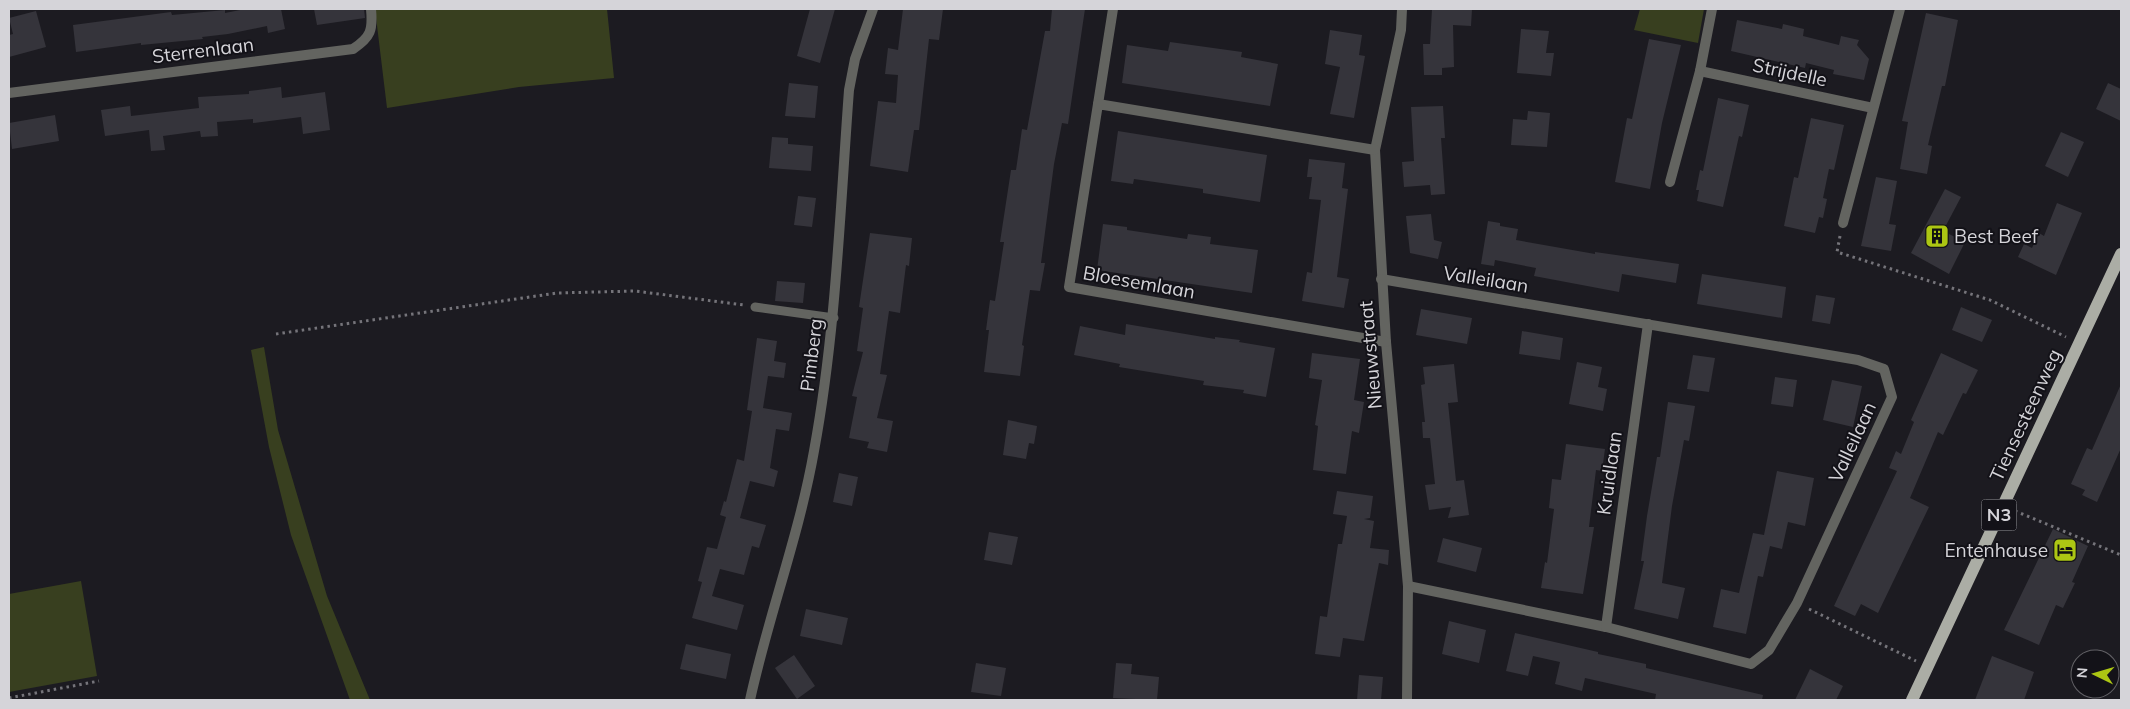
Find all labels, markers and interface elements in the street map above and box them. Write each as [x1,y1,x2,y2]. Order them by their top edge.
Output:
street label: Sterrenlaan [151,32,255,68]
street label: Strijdelle [1751,52,1829,92]
building icon: Best Beef [1924,223,1950,249]
place label: Best Beef [1954,224,2039,248]
street label: Bloesemlaan [1081,260,1197,304]
street label: Valleilaan [1442,260,1530,298]
street label: Nieuwstraat [1353,300,1387,410]
street label: Pimberg [795,317,827,393]
street label: Tiensesteenweg [1984,345,2066,485]
street label: Valleilaan [1823,398,1881,486]
street label: Kruidlaan [1591,430,1627,516]
road number: N3 [1982,500,2016,530]
hotel icon: Entenhause [2052,537,2078,563]
place label: Entenhause [1944,538,2048,562]
north arrow [2070,649,2120,699]
text: N [2073,667,2091,679]

